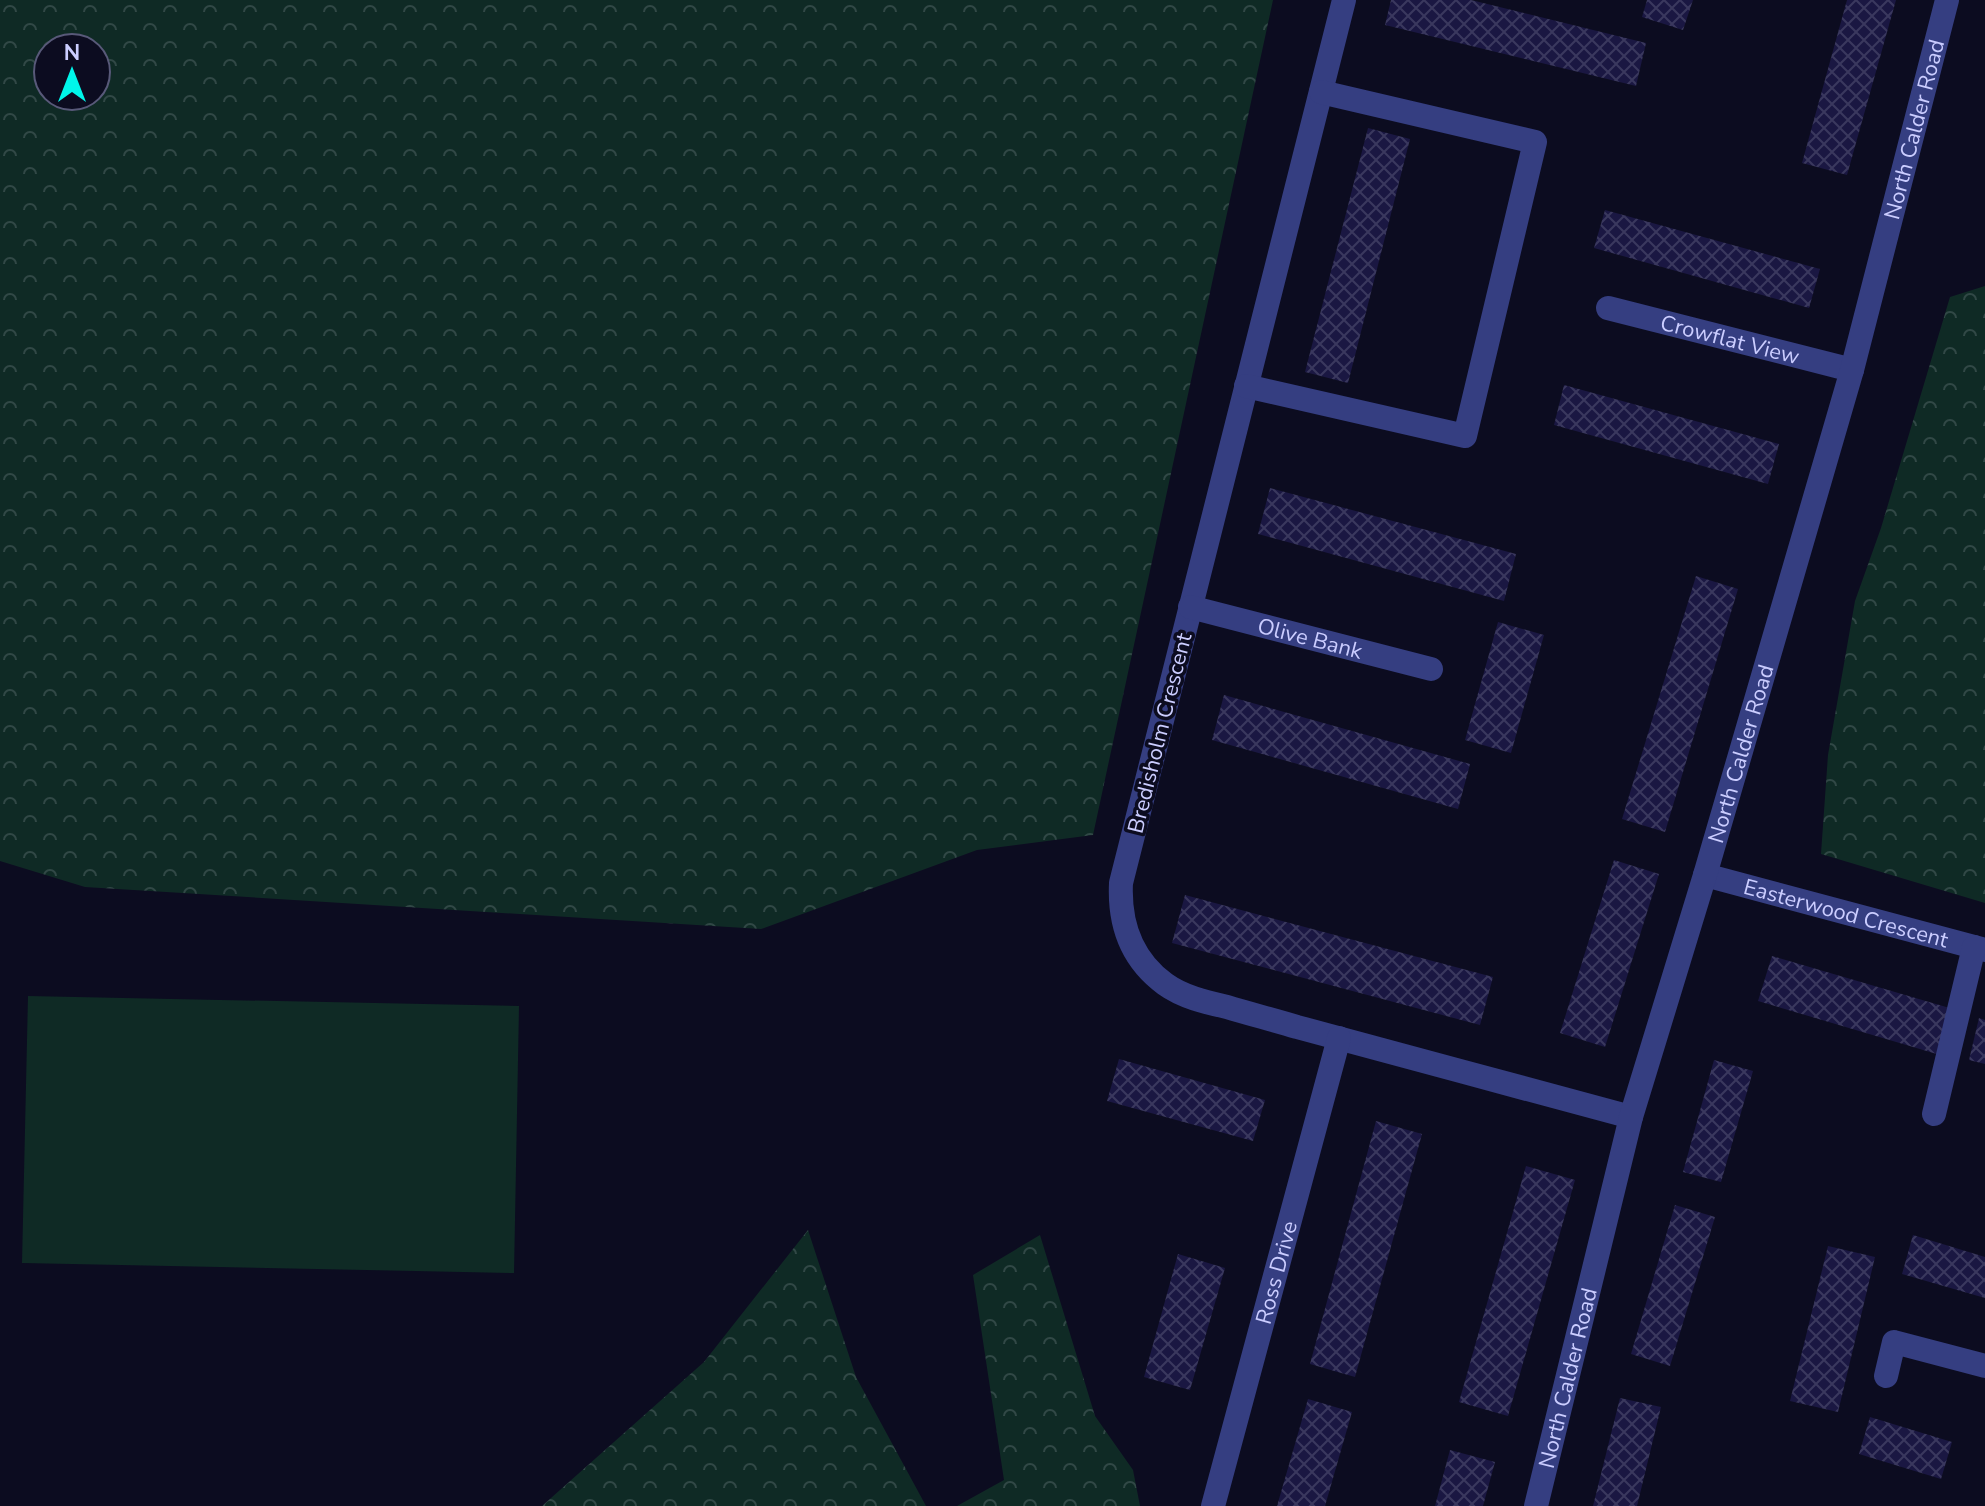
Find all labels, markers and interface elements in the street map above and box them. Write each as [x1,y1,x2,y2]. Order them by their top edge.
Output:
north arrow [32,32,112,112]
street label: North Calder Road [1877,36,1952,223]
text: N [64,38,80,68]
street label: Crowflat View [1657,308,1803,372]
street label: Olive Bank [1254,611,1366,667]
street label: Bredisholm Crescent [1121,630,1199,836]
street label: North Calder Road [1701,661,1782,847]
street label: Easterwood Crescent [1740,872,1952,956]
street label: Ross Drive [1249,1218,1305,1328]
street label: North Calder Road [1532,1285,1605,1471]

